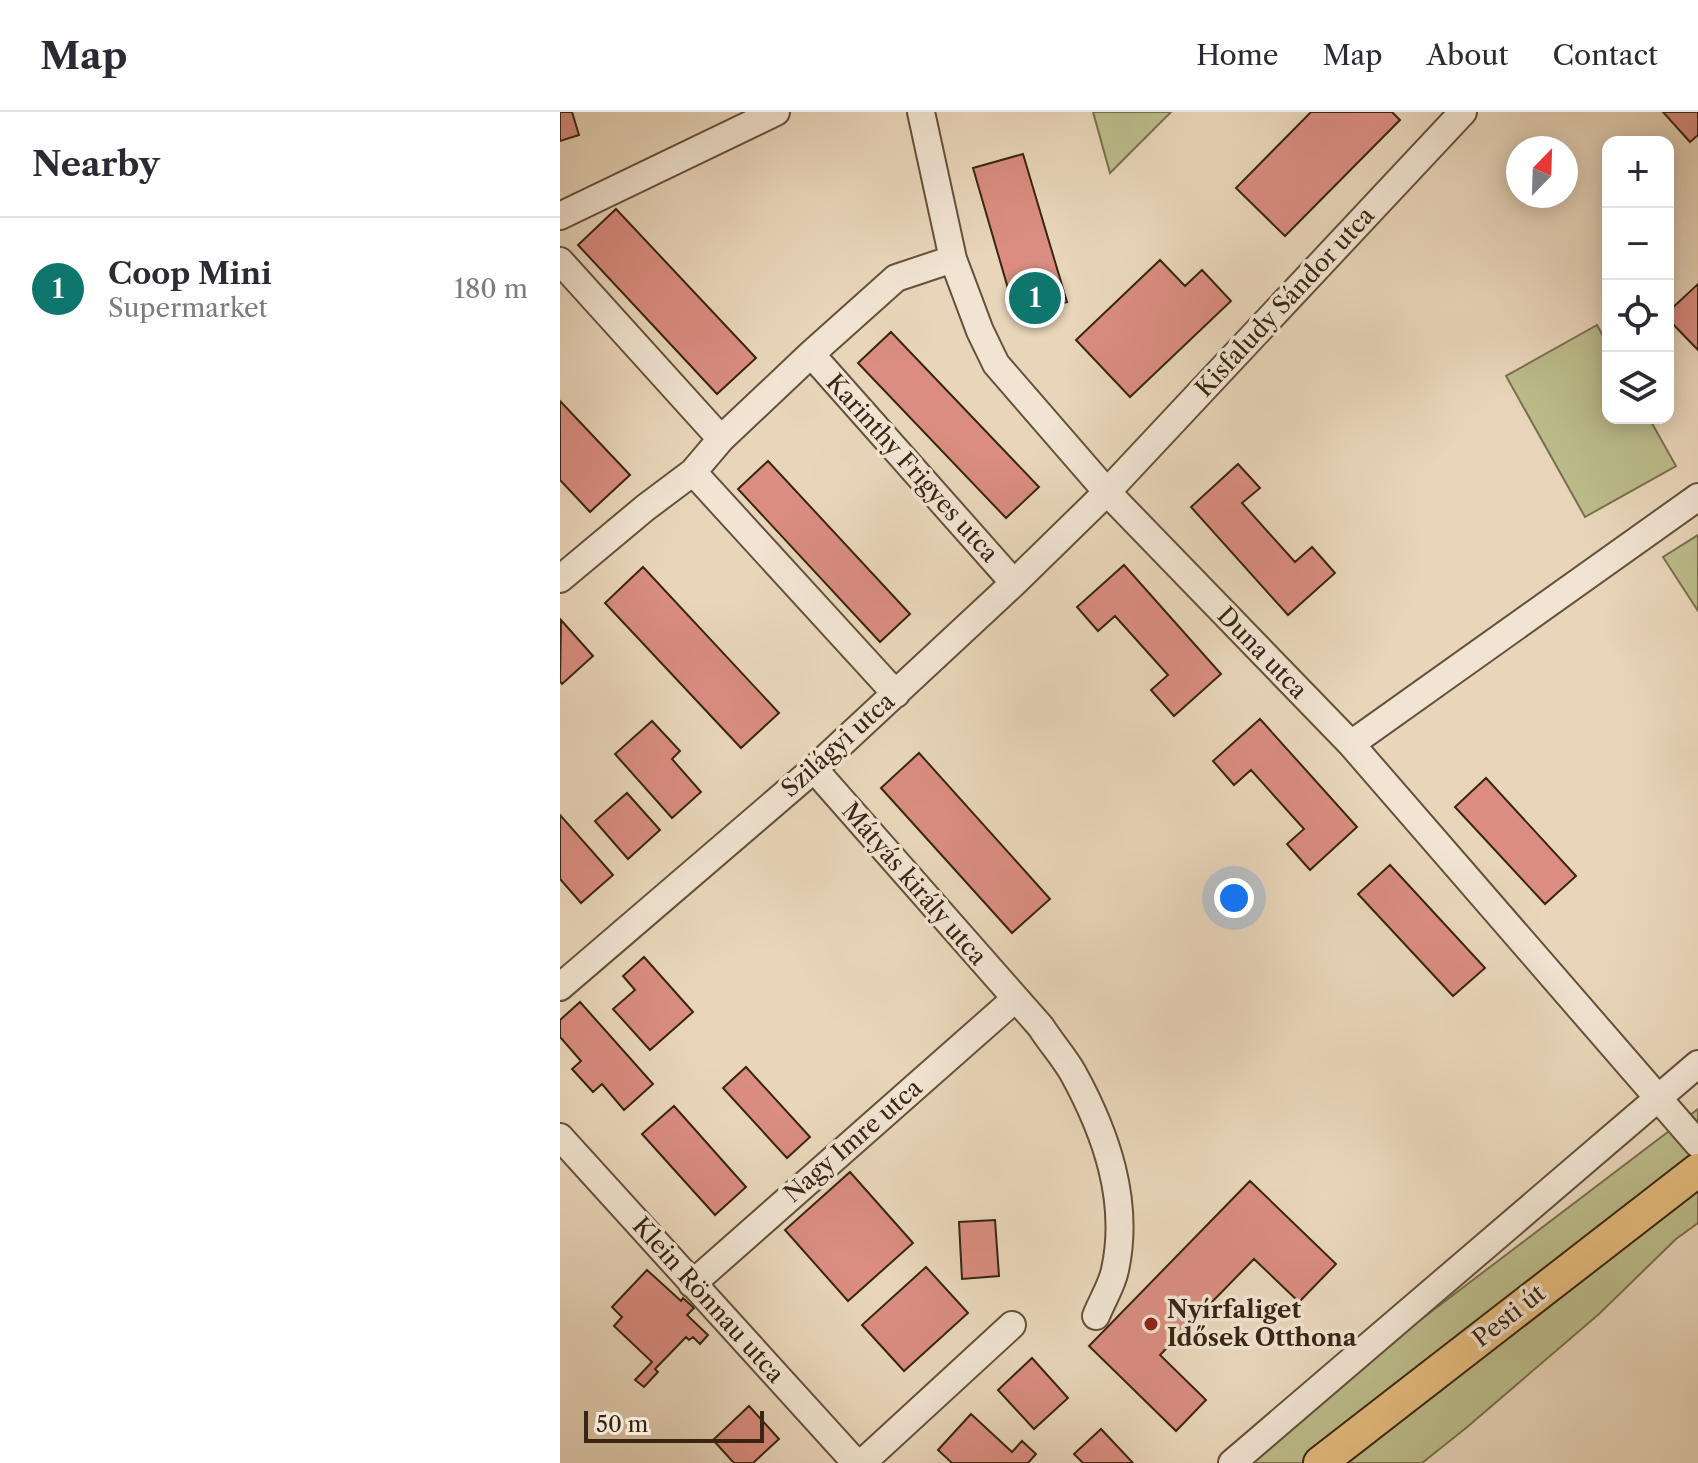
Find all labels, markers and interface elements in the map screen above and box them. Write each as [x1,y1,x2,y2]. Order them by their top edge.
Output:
text: Map [40,32,128,79]
text: Home [1196,38,1278,72]
text: Map [1322,38,1382,72]
text: About [1426,38,1508,72]
text: Contact [1552,38,1658,72]
north arrow [1506,136,1578,208]
map controls [1602,136,1674,424]
button: + [1602,136,1674,208]
text: Nearby [32,143,160,185]
street label: Kisfaludy Sándor utca [1189,201,1380,403]
button: − [1602,208,1674,280]
text: Coop Mini [108,255,272,292]
pin: 1 [1009,268,1061,328]
text: 1 [52,273,64,305]
text: 180 m [454,273,528,305]
button: locate [1602,280,1674,352]
text: Supermarket [108,292,268,324]
button: layers [1602,352,1674,424]
street label: Karinthy Frigyes utca [820,368,1005,568]
street label: Duna utca [1211,601,1314,705]
street label: Szilágyi utca [775,686,900,803]
street label: Mátyás király utca [836,797,993,971]
your location [1214,878,1254,918]
street label: Nagy Imre utca [778,1073,928,1208]
street label: Klein Rönnau utca [627,1211,790,1389]
street label: Pesti út [1467,1278,1551,1353]
place label: Nyírfaliget Idősek Otthona [1167,1295,1358,1352]
marker: Nyírfaliget Idősek Otthona [1142,1315,1160,1333]
scale bar [584,1407,764,1443]
text: 50 m [596,1411,648,1438]

